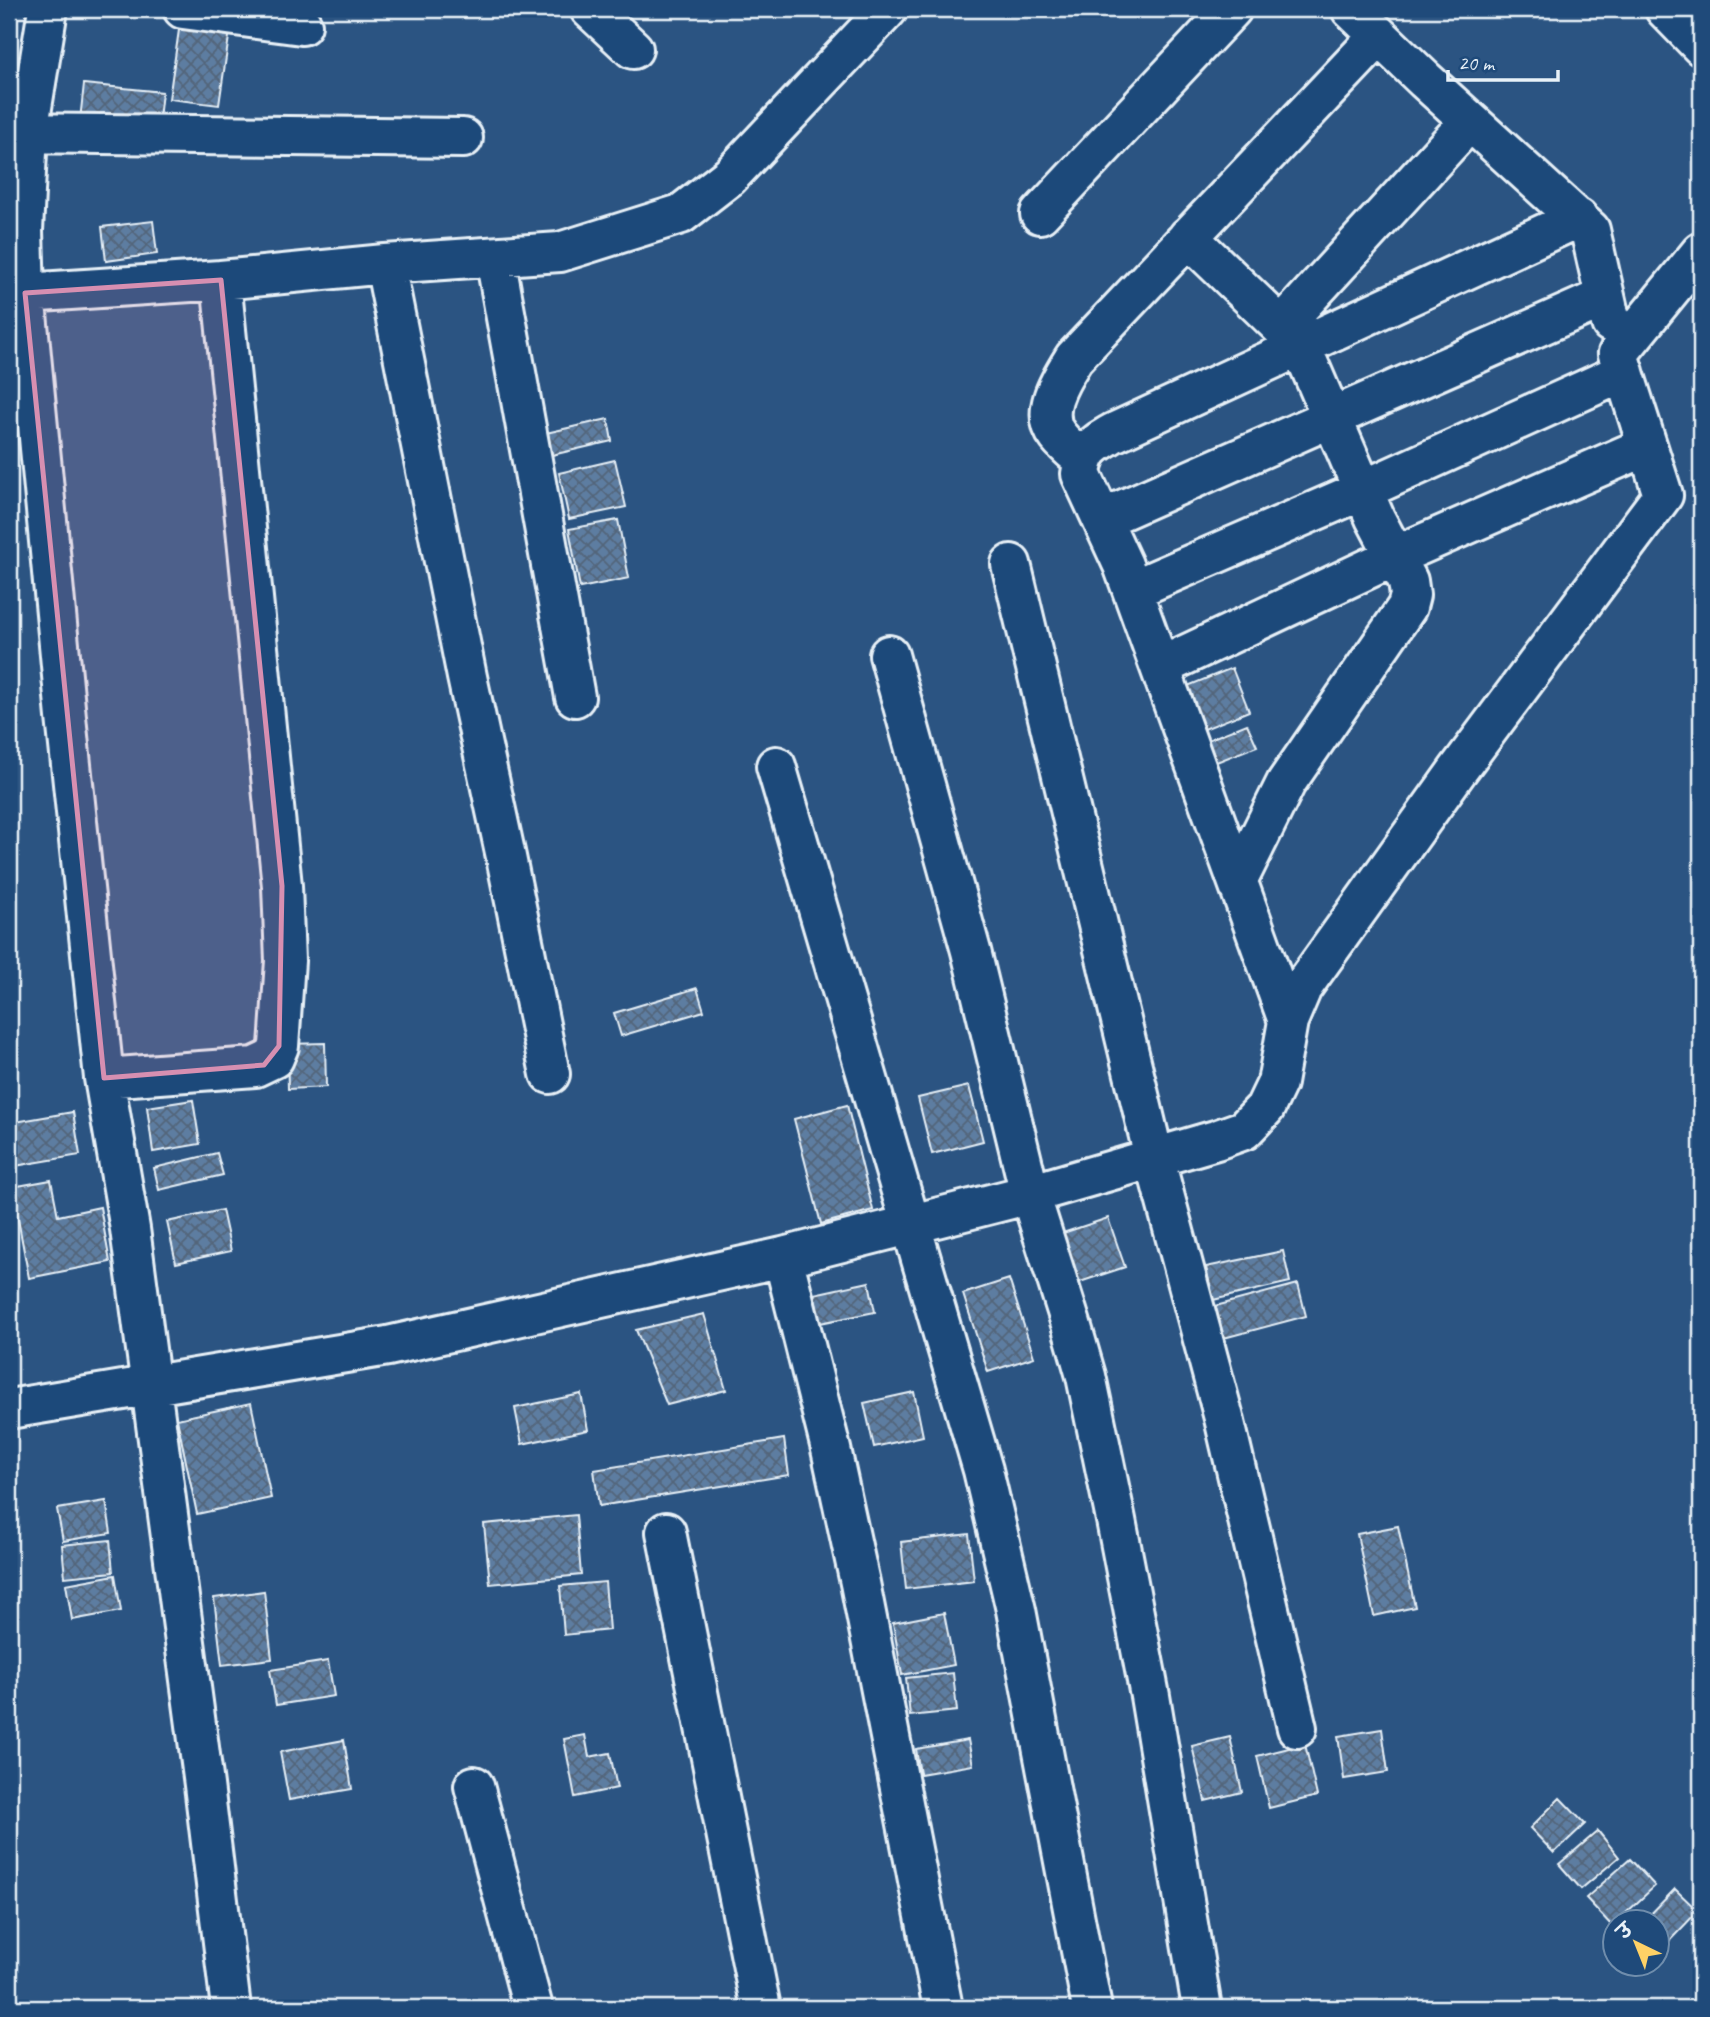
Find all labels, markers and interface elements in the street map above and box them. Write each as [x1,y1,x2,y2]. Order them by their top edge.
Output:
scale bar [1448,38,1558,82]
text: 20 m [1458,50,1496,76]
north arrow [1602,1909,1672,1979]
text: उ [1611,1917,1640,1946]

